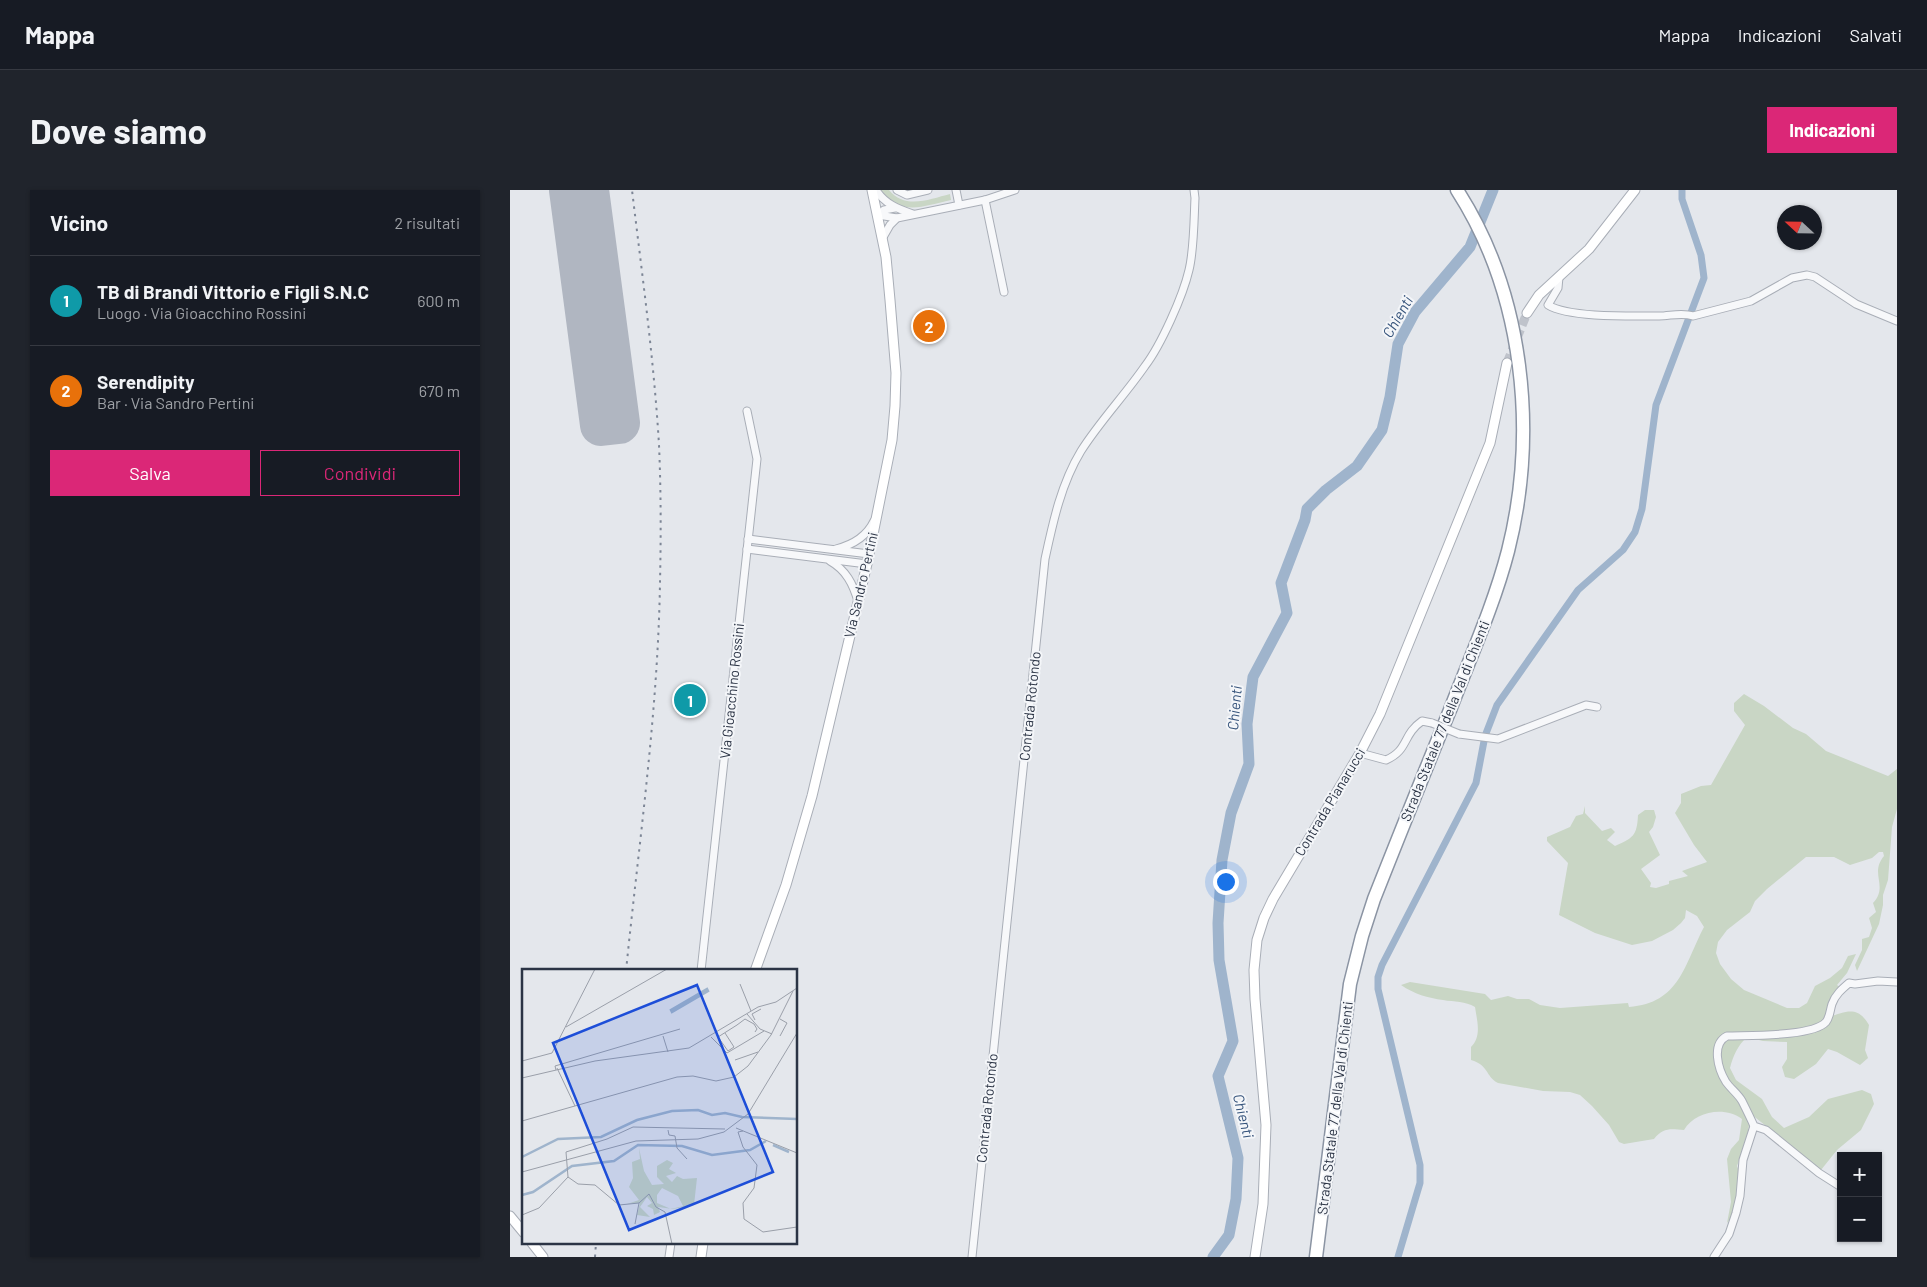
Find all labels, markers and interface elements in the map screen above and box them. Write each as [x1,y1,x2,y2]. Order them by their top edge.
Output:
text: Mappa [25,20,95,49]
text: Mappa [1659,24,1710,46]
text: Indicazioni [1738,24,1822,46]
text: Salvati [1850,24,1902,46]
button: Indicazioni [1767,107,1897,153]
text: Dove siamo [30,109,207,151]
north arrow [1777,205,1822,250]
text: Vicino [50,210,108,235]
text: 2 risultati [395,213,460,232]
text: TB di Brandi Vittorio e Figli S.N.C [97,280,369,303]
text: 1 [63,291,69,310]
text: 600 m [417,291,460,310]
water label: Chienti [1378,292,1416,340]
text: Luogo · Via Gioacchino Rossini [97,303,306,322]
pin: 2 [913,307,945,345]
text: Serendipity [97,370,194,393]
text: 2 [62,381,70,400]
text: 670 m [419,381,460,400]
text: Bar · Via Sandro Pertini [97,393,254,412]
button: Salva [50,450,250,496]
button: Condividi [260,450,460,496]
street label: Via Sandro Pertini [840,530,881,640]
street label: Strada Statale 77 della Val di Chienti [1396,618,1493,824]
street label: Via Gioacchino Rossini [716,622,747,760]
street label: Contrada Rotondo [1015,650,1044,761]
pin: 1 [674,681,706,719]
water label: Chienti [1223,684,1245,731]
street label: Contrada Pianarucci [1291,745,1369,859]
your location [1213,869,1239,895]
inset map [522,969,798,1244]
street label: Strada Statale 77 della Val di Chienti [1313,1000,1356,1216]
street label: Contrada Rotondo [972,1052,1001,1163]
water label: Chienti [1230,1092,1258,1140]
map controls [1837,1152,1882,1242]
button: + [1837,1152,1882,1197]
button: − [1837,1197,1882,1242]

